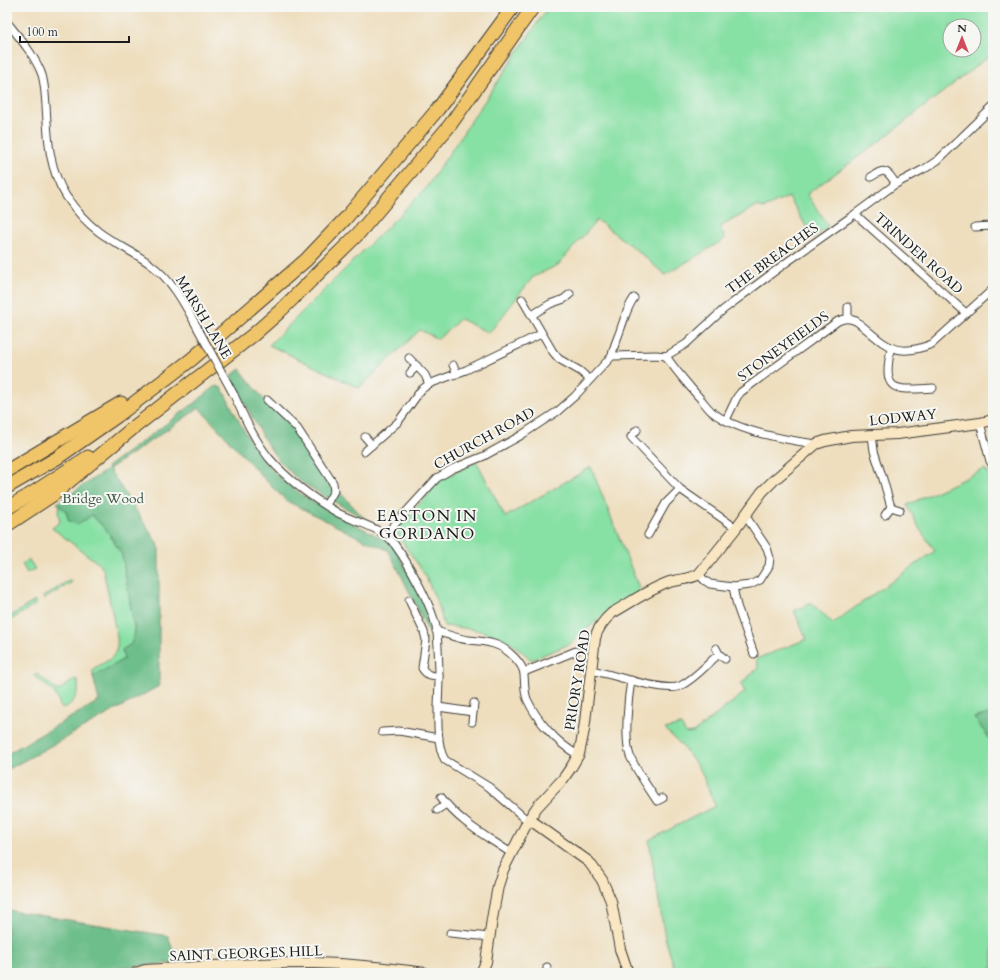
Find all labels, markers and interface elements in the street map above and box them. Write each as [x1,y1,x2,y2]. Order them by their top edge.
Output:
scale bar [20,18,129,44]
north arrow [942,18,982,58]
text: N [957,21,967,36]
text: 100 m [26,24,59,40]
street label: TRINDER ROAD [870,208,967,298]
street label: THE BREACHES [722,218,822,298]
street label: MARSH LANE [171,272,236,363]
street label: STONEYFIELDS [734,307,833,386]
street label: CHURCH ROAD [430,403,538,474]
street label: LODWAY [868,404,938,430]
park label: Bridge Wood [62,489,145,508]
district label: EASTON IN GORDANO [377,505,477,545]
street label: PRIORY ROAD [560,628,595,732]
street label: SAINT GEORGES HILL [169,941,323,966]

